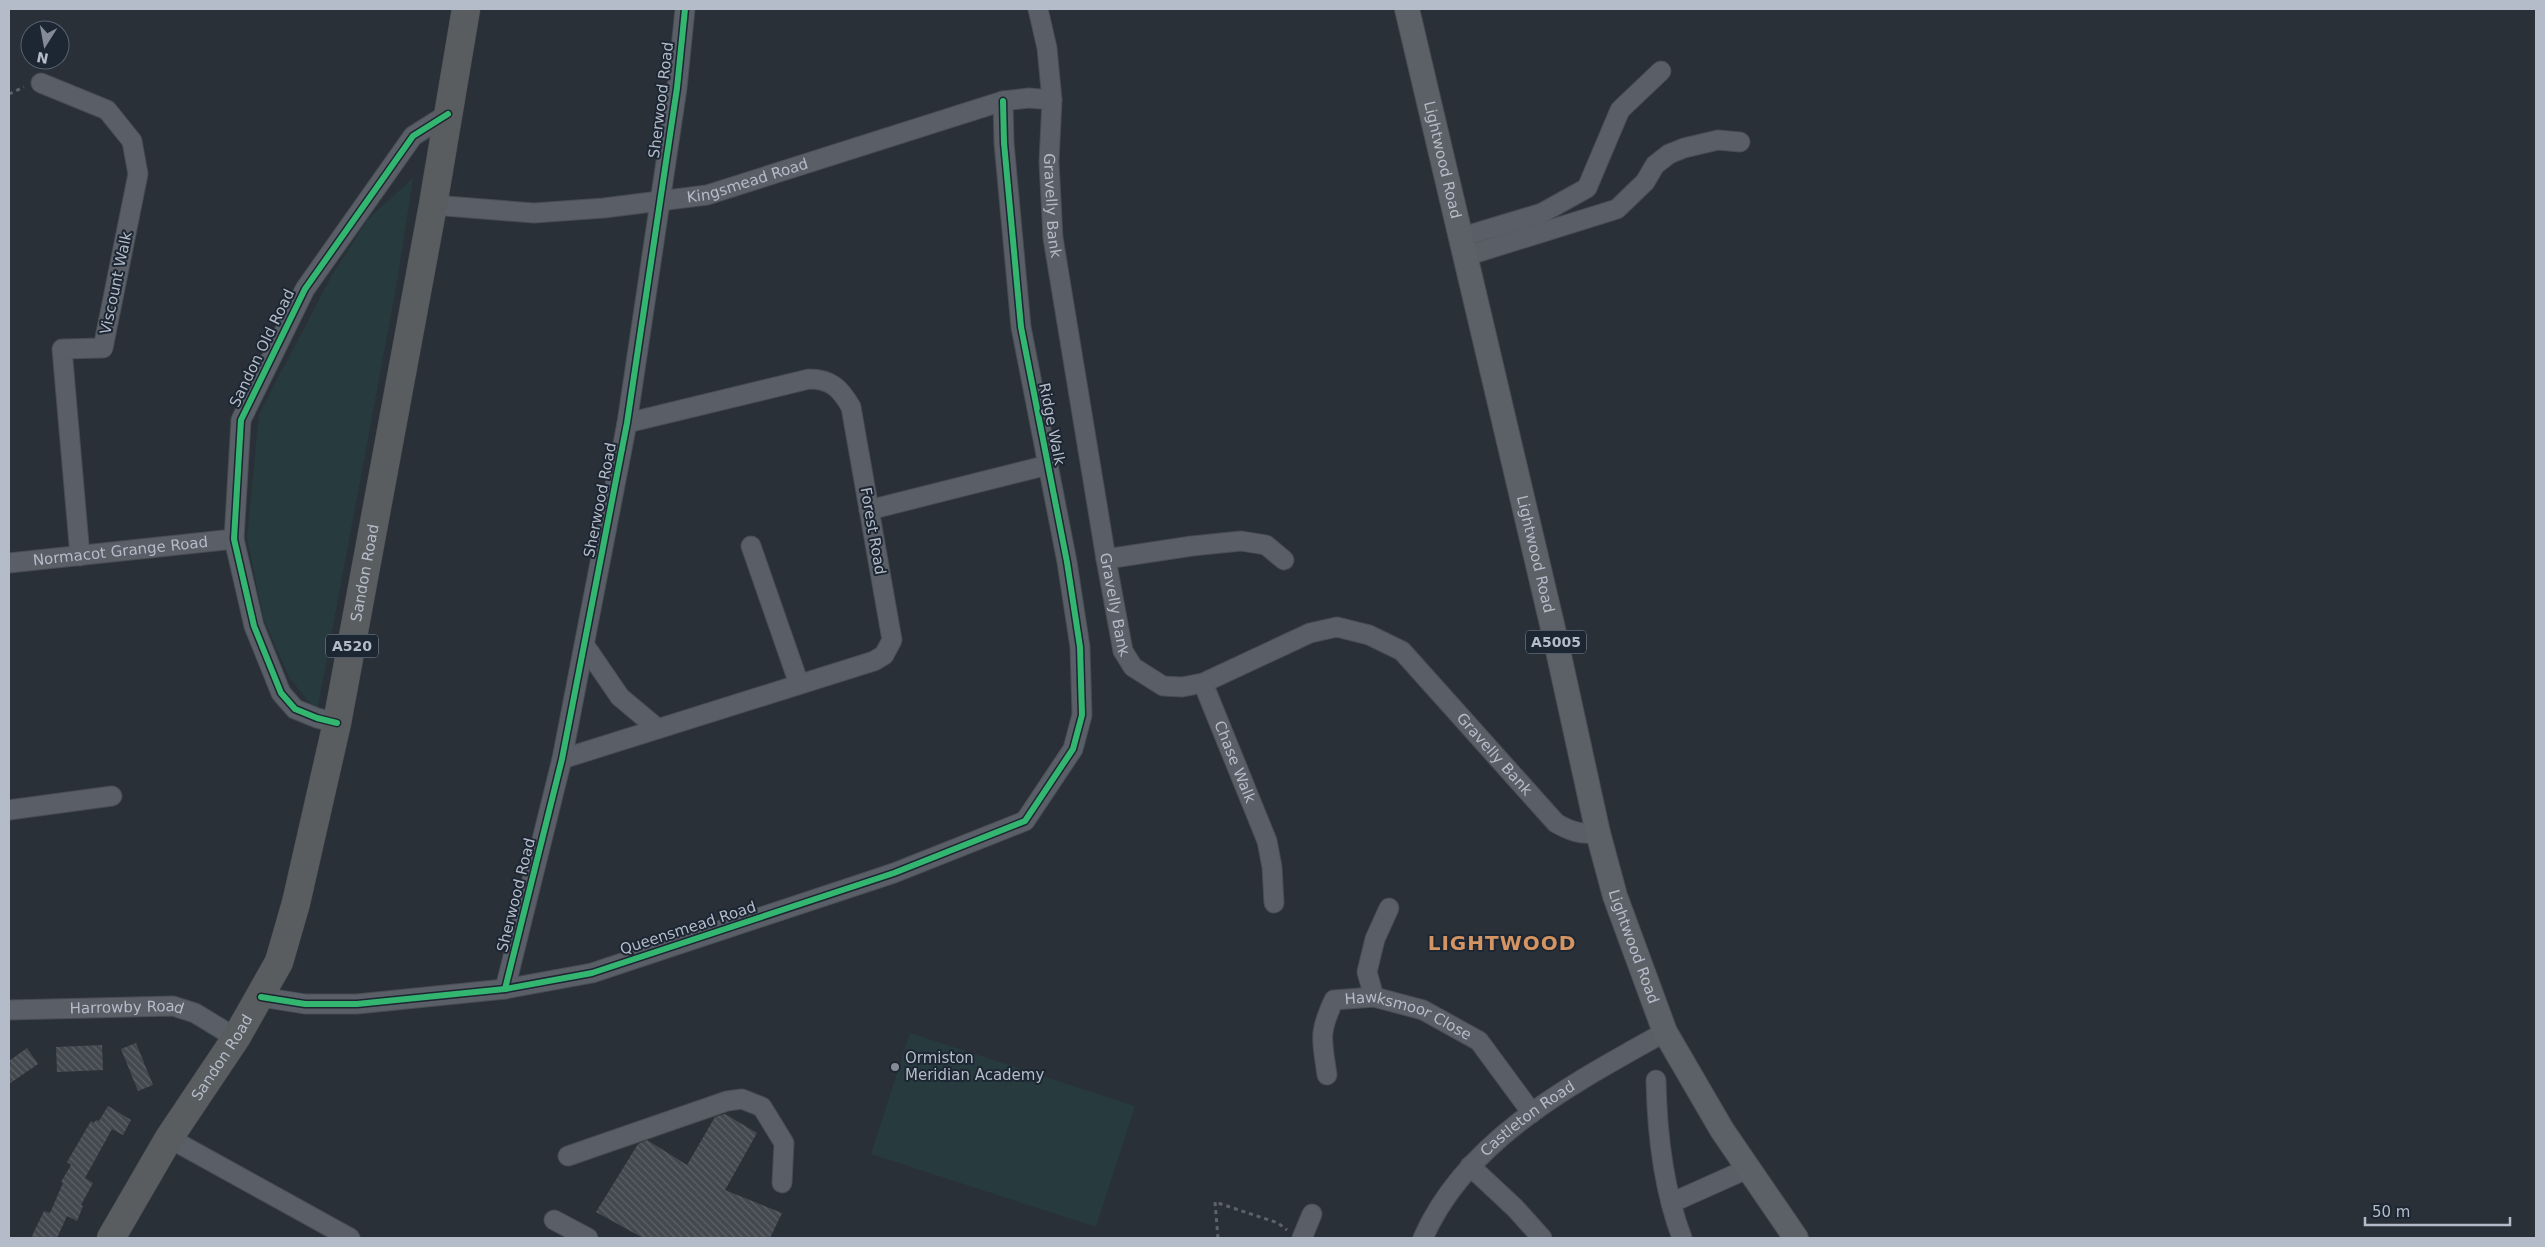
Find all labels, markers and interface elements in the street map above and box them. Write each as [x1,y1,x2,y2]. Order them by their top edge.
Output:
north arrow [20,20,70,70]
street label: Sherwood Road [645,41,677,159]
text: N [35,49,50,67]
street label: Lightwood Road [1420,99,1465,220]
street label: Gravelly Bank [1040,153,1065,259]
street label: Kingsmead Road [686,154,810,206]
street label: Viscount Walk [96,230,136,336]
street label: Sandon Old Road [226,286,298,410]
street label: Ridge Walk [1035,381,1069,467]
street label: Sherwood Road [580,441,620,559]
street label: Forest Road [856,486,890,576]
street label: Lightwood Road [1513,494,1558,615]
street label: Sandon Road [347,523,383,623]
street label: Normacot Grange Road [32,533,209,569]
street label: Gravelly Bank [1096,551,1133,660]
road number: A5005 [1526,630,1586,654]
road number: A520 [326,634,378,658]
street label: Gravelly Bank [1453,709,1536,799]
street label: Chase Walk [1210,718,1260,806]
street label: Sherwood Road [493,836,539,954]
street label: Lightwood Road [1605,888,1663,1006]
street label: Queensmead Road [618,897,758,959]
district label: LIGHTWOOD [1428,931,1576,955]
street label: Hawksmoor Close [1344,988,1475,1044]
street label: Harrowby Road [69,997,186,1018]
street label: Sandon Road [188,1011,256,1104]
place label: Ormiston Meridian Academy [905,1049,1044,1084]
marker: Ormiston Meridian Academy [889,1061,901,1073]
street label: Castleton Road [1477,1077,1578,1160]
scale bar [2365,1194,2510,1226]
text: 50 m [2372,1203,2410,1221]

